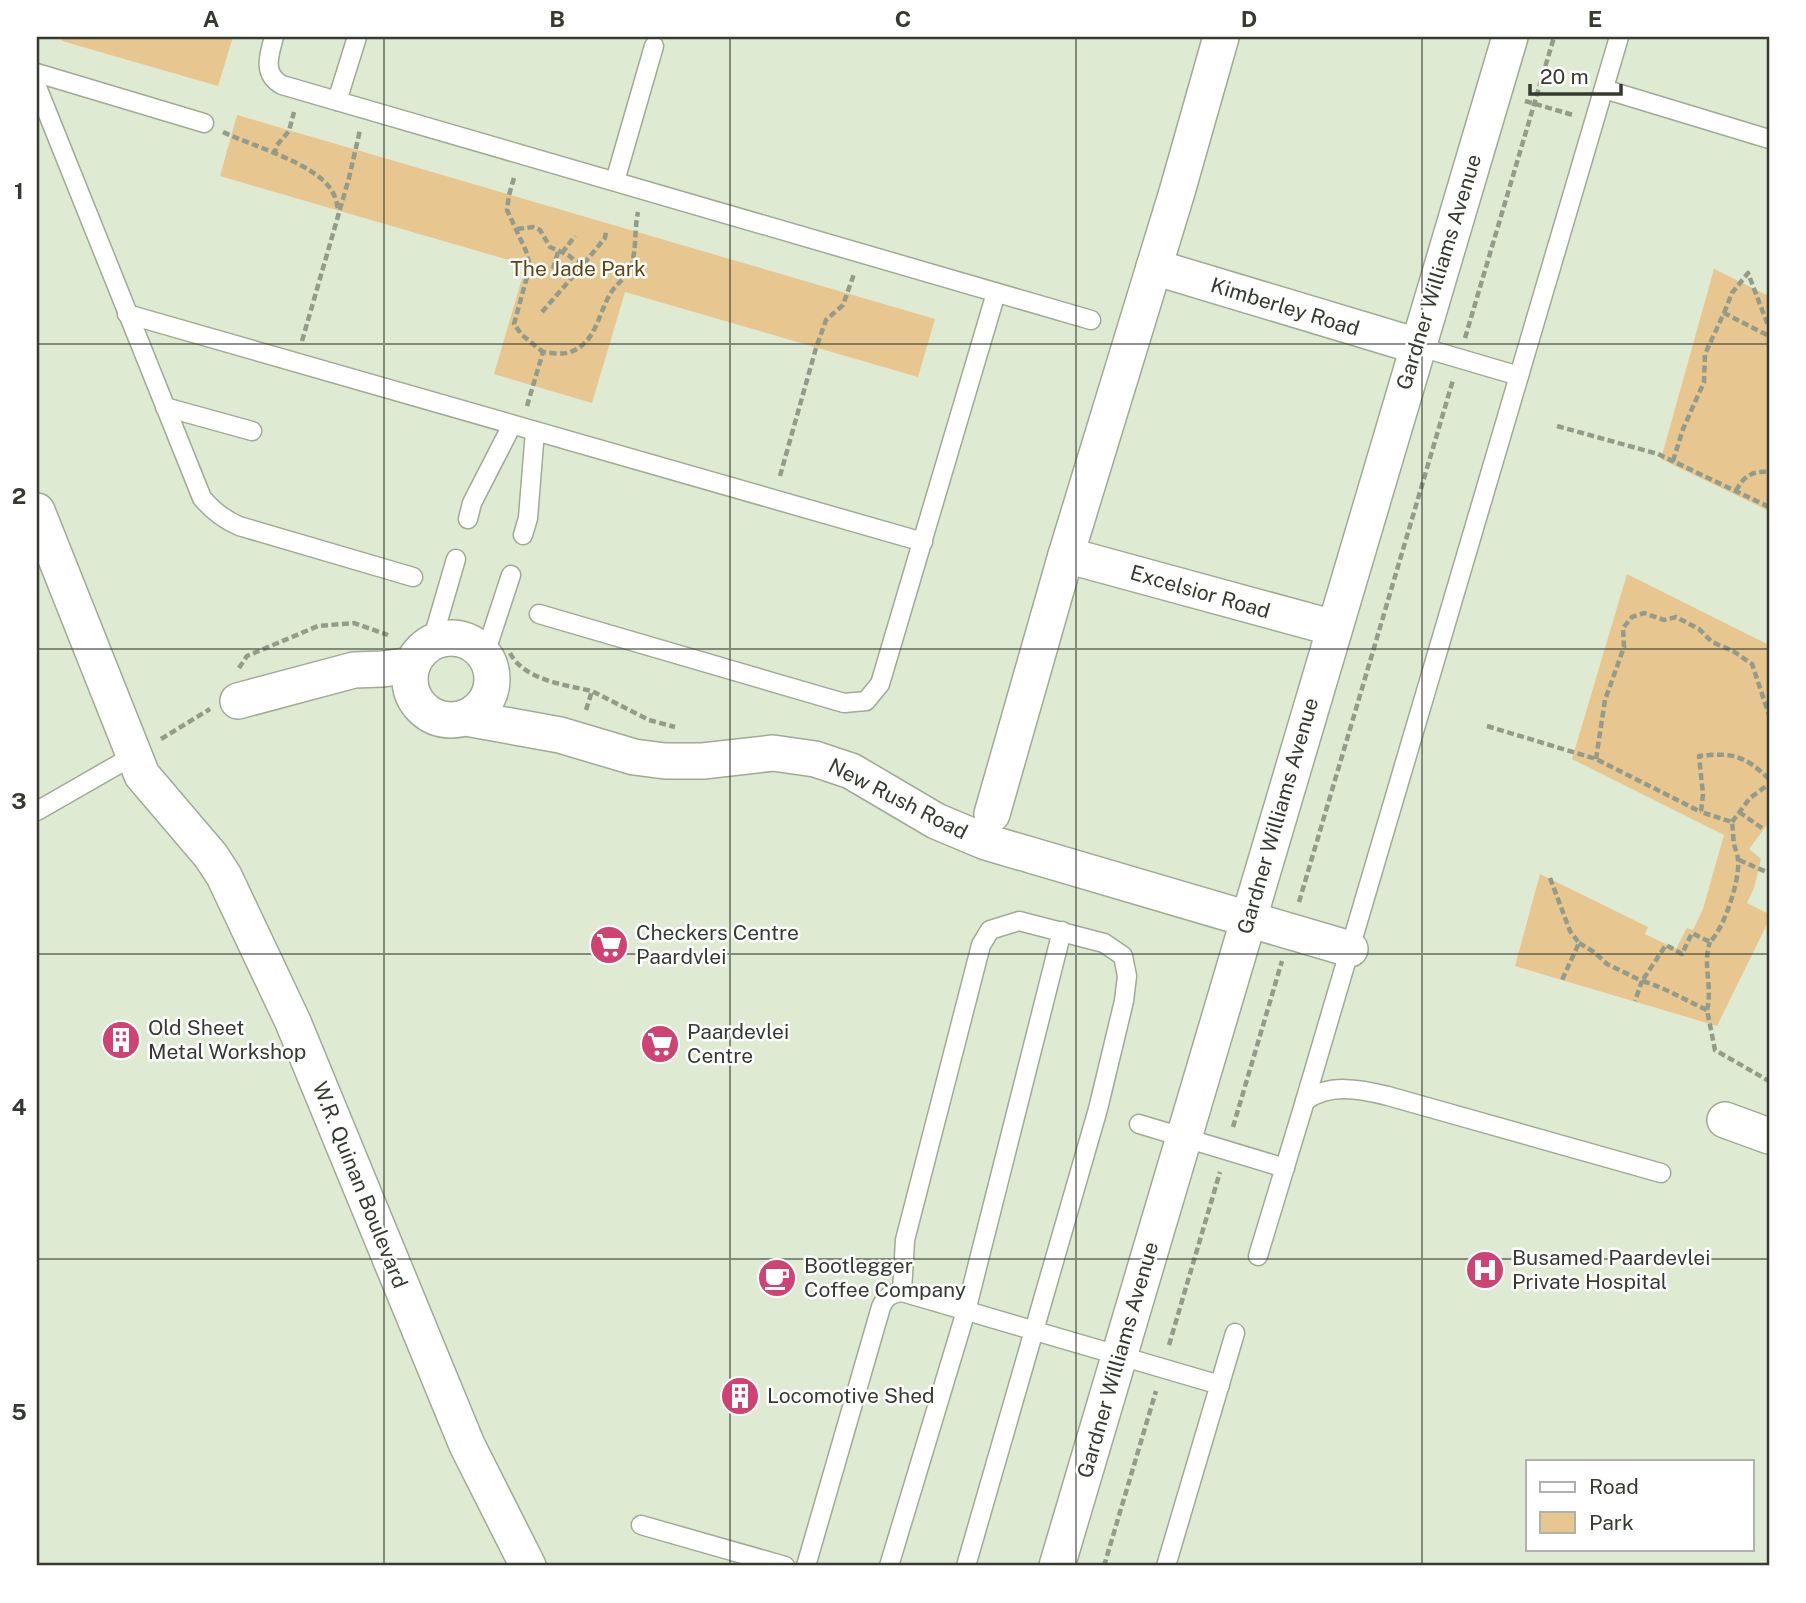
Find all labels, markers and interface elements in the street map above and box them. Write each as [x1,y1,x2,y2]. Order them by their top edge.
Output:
text: A [203,5,220,32]
text: B [549,5,565,32]
text: C [895,5,911,32]
text: D [1241,5,1257,32]
text: E [1588,5,1602,32]
scale bar [1530,52,1620,96]
text: 20 m [1540,64,1589,89]
street label: Gardner Williams Avenue [1391,151,1486,393]
text: 1 [14,177,24,204]
park label: The Jade Park [510,256,646,281]
street label: Kimberley Road [1208,272,1362,341]
text: 2 [12,482,26,509]
street label: Excelsior Road [1127,560,1273,623]
street label: Gardner Williams Avenue [1232,695,1323,937]
street label: New Rush Road [825,753,972,844]
text: 3 [11,787,27,814]
place label: Checkers Centre Paardvlei [636,920,799,969]
supermarket icon: Checkers Centre Paardvlei [588,924,630,966]
place label: Old Sheet Metal Workshop [148,1015,306,1064]
building icon: Old Sheet Metal Workshop [100,1019,142,1061]
place label: Paardevlei Centre [687,1019,789,1068]
supermarket icon: Paardevlei Centre [639,1023,681,1065]
street label: W.R. Quinan Boulevard [308,1078,413,1292]
text: 4 [11,1093,27,1120]
street label: Gardner Williams Avenue [1072,1239,1163,1481]
place label: Busamed Paardevlei Private Hospital [1512,1245,1710,1294]
hospital icon: Busamed Paardevlei Private Hospital [1464,1249,1506,1291]
place label: Bootlegger Coffee Company [804,1253,966,1302]
cafe icon: Bootlegger Coffee Company [756,1257,798,1299]
building icon: Locomotive Shed [719,1375,761,1417]
place label: Locomotive Shed [767,1383,935,1408]
text: 5 [11,1398,27,1425]
legend [1526,1460,1754,1550]
text: Road [1589,1474,1639,1499]
text: Park [1589,1510,1634,1535]

